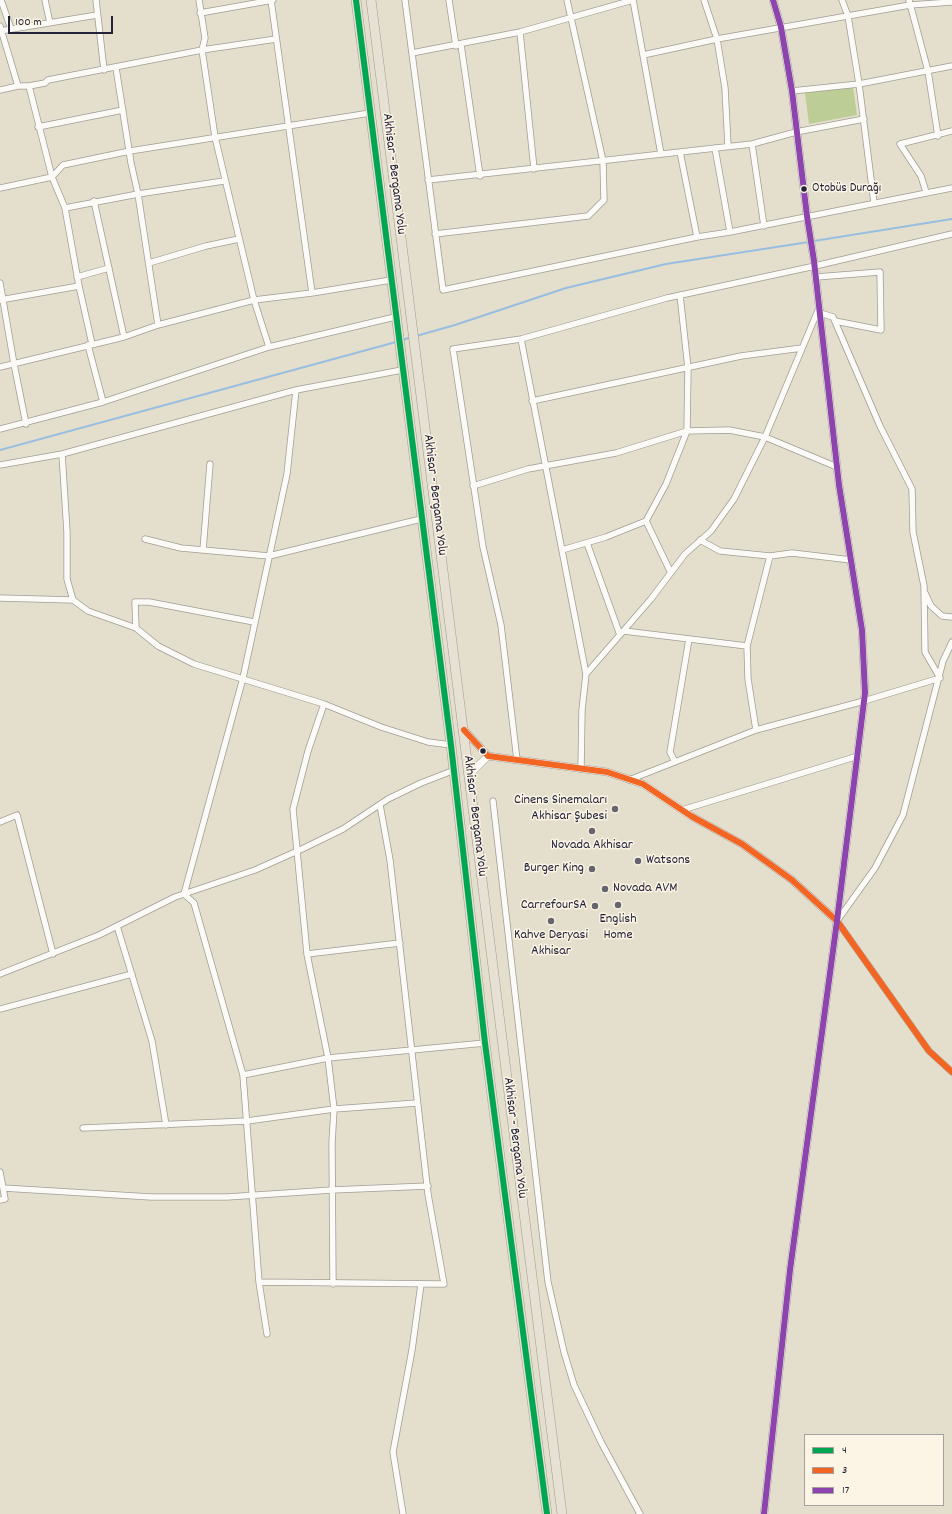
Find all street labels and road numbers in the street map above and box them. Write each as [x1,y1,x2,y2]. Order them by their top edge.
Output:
street label: Akhisar - Bergama Yolu [377,112,409,236]
street label: Akhisar - Bergama Yolu [418,433,450,557]
street label: Akhisar - Bergama Yolu [458,754,490,878]
street label: Akhisar - Bergama Yolu [498,1076,530,1200]

